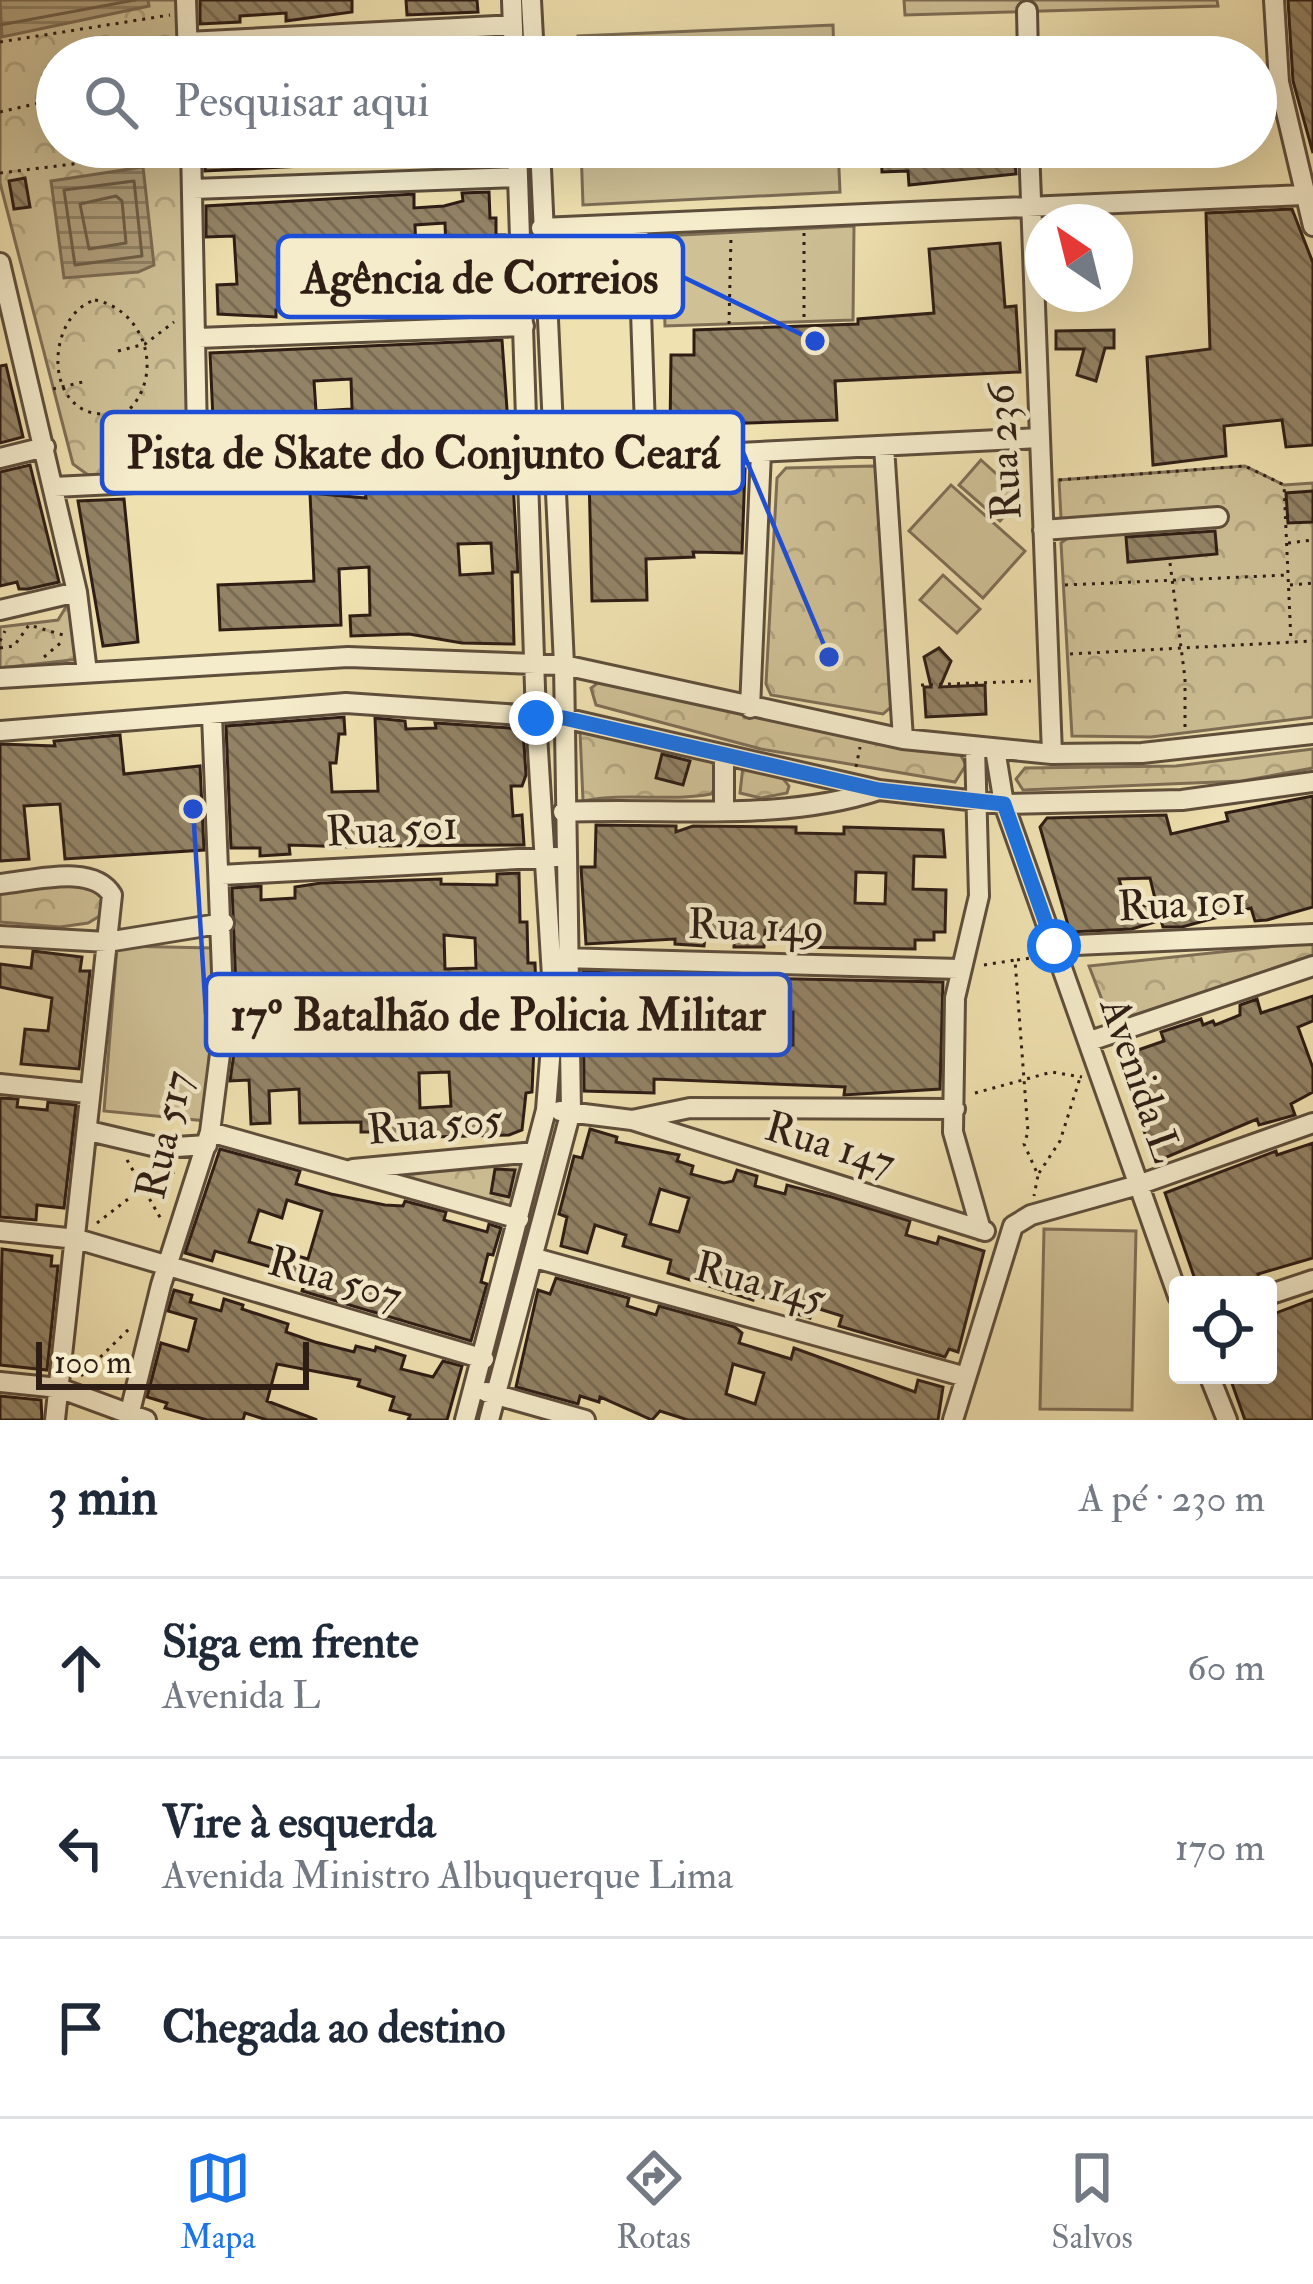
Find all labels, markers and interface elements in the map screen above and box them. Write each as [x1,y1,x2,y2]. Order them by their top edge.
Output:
search box [36,36,1277,168]
icon: search [78,69,144,135]
text: Pesquisar aqui [174,74,430,130]
north arrow [1025,204,1133,312]
callout: Agência de Correios [278,236,683,317]
text: Agência de Correios [300,251,658,307]
street label: Rua 236 [974,381,1034,521]
callout: Pista de Skate do Conjunto Ceará [102,412,743,493]
text: Pista de Skate do Conjunto Ceará [127,426,721,482]
route end [509,691,563,745]
street label: Rua 501 [325,800,459,858]
street label: Rua 101 [1116,875,1248,933]
street label: Rua 149 [687,899,825,955]
route start [1027,919,1081,973]
callout: 17º Batalhão de Policia Militar [206,974,790,1055]
text: 17º Batalhão de Policia Militar [230,988,767,1044]
street label: Avenida L [1087,990,1192,1169]
street label: Rua 517 [125,1066,205,1204]
street label: Rua 505 [365,1093,505,1157]
street label: Rua 147 [759,1101,901,1189]
street label: Rua 507 [262,1235,408,1323]
street label: Rua 145 [689,1241,832,1326]
map controls [1169,1276,1277,1384]
button: locate [1169,1276,1277,1384]
scale bar [36,1336,309,1389]
text: 100 m [54,1342,132,1383]
text: 3 min [48,1466,158,1530]
text: A pé · 230 m [1079,1474,1265,1523]
text: Siga em frente [162,1615,419,1671]
icon: ahead [48,1635,114,1701]
text: 60 m [1187,1643,1265,1692]
text: Avenida L [162,1671,321,1720]
text: Vire à esquerda [162,1795,436,1851]
icon: left [48,1815,114,1881]
text: 170 m [1175,1823,1265,1872]
text: Avenida Ministro Albuquerque Lima [162,1851,733,1900]
icon: arrive [48,1995,114,2061]
text: Chegada ao destino [162,2000,505,2056]
tab: Mapa [180,2145,256,2258]
tab: Rotas [616,2145,691,2258]
tab: Salvos [1051,2145,1133,2258]

